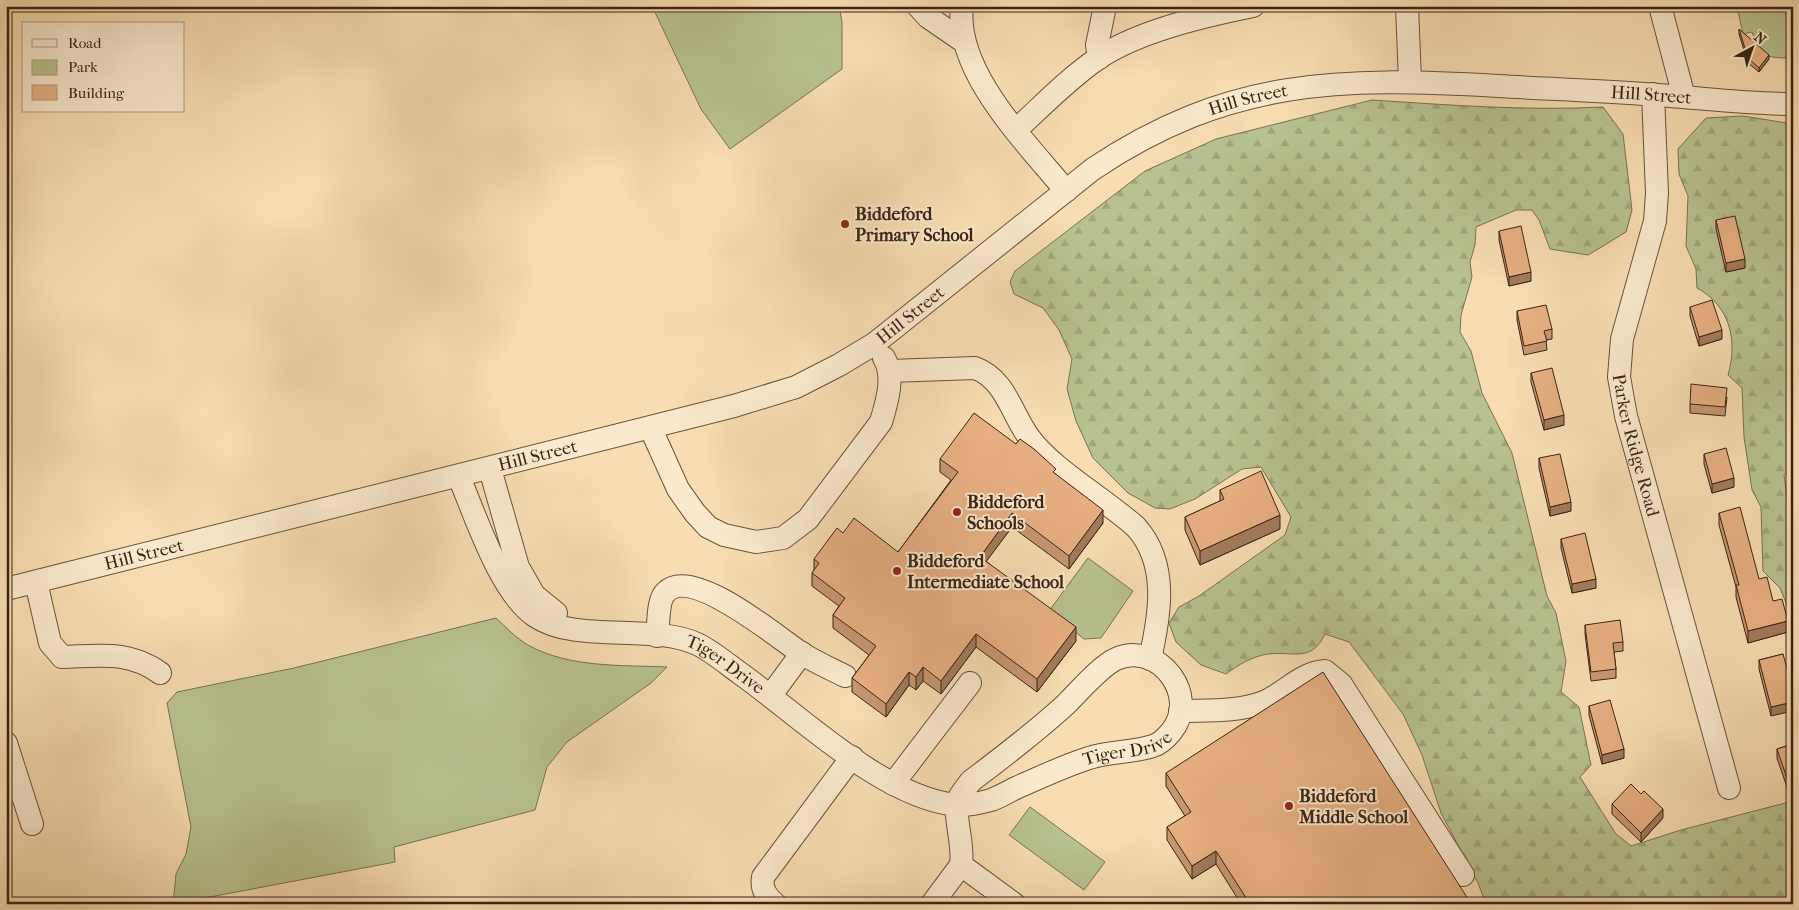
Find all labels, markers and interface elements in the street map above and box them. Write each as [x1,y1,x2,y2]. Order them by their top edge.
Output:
legend [22,22,185,112]
north arrow [1726,22,1776,72]
text: N [1751,28,1770,49]
text: Road [68,34,102,52]
text: Park [68,58,98,76]
street label: Hill Street [1206,80,1290,120]
street label: Hill Street [1610,81,1693,108]
text: Building [68,84,125,102]
place label: Biddeford Primary School [855,204,975,246]
marker: Biddeford Primary School [839,218,851,230]
street label: Hill Street [872,281,949,349]
street label: Parker Ridge Road [1608,372,1664,519]
street label: Hill Street [496,435,580,475]
place label: Biddeford Schools [967,492,1045,534]
marker: Biddeford Schools [951,506,963,518]
street label: Hill Street [102,534,186,574]
place label: Biddeford Intermediate School [907,551,1065,593]
marker: Biddeford Intermediate School [891,565,903,577]
street label: Tiger Drive [683,630,769,698]
street label: Tiger Drive [1080,727,1176,770]
place label: Biddeford Middle School [1298,786,1409,828]
marker: Biddeford Middle School [1283,800,1295,812]

